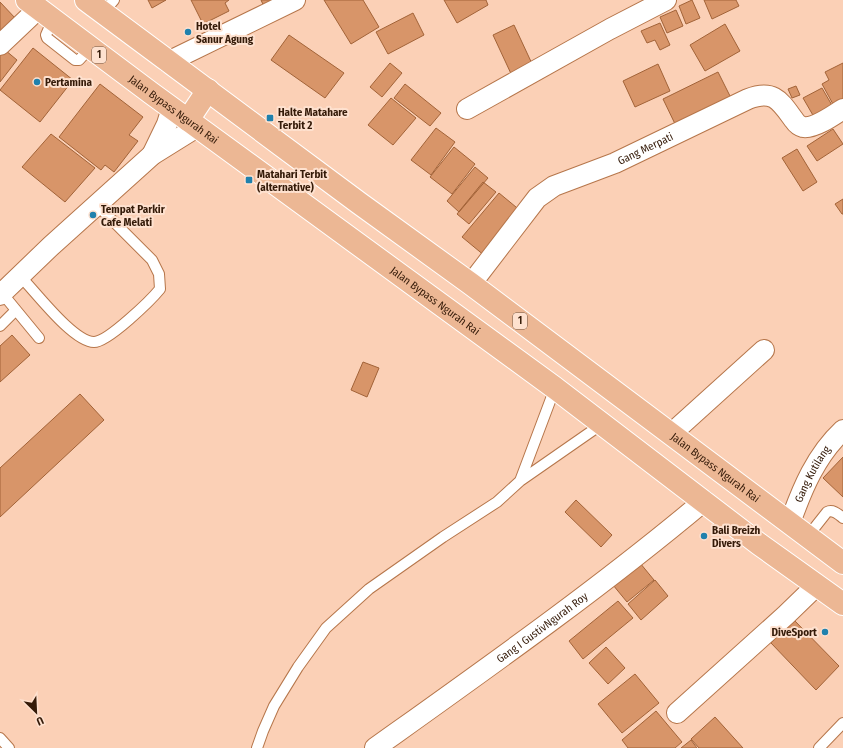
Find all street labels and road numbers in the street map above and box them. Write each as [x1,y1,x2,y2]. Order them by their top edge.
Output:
road number: 1 [92,47,106,63]
street label: Jalan Bypass Ngurah Rai [126,72,221,147]
street label: Gang Merpati [615,129,675,167]
street label: Jalan Bypass Ngurah Rai [388,264,483,338]
road number: 1 [513,313,527,329]
street label: Jalan Bypass Ngurah Rai [668,430,763,505]
street label: Gang Kutilang [792,442,833,504]
street label: Gang I GustivNgurah Roy [494,589,590,665]

